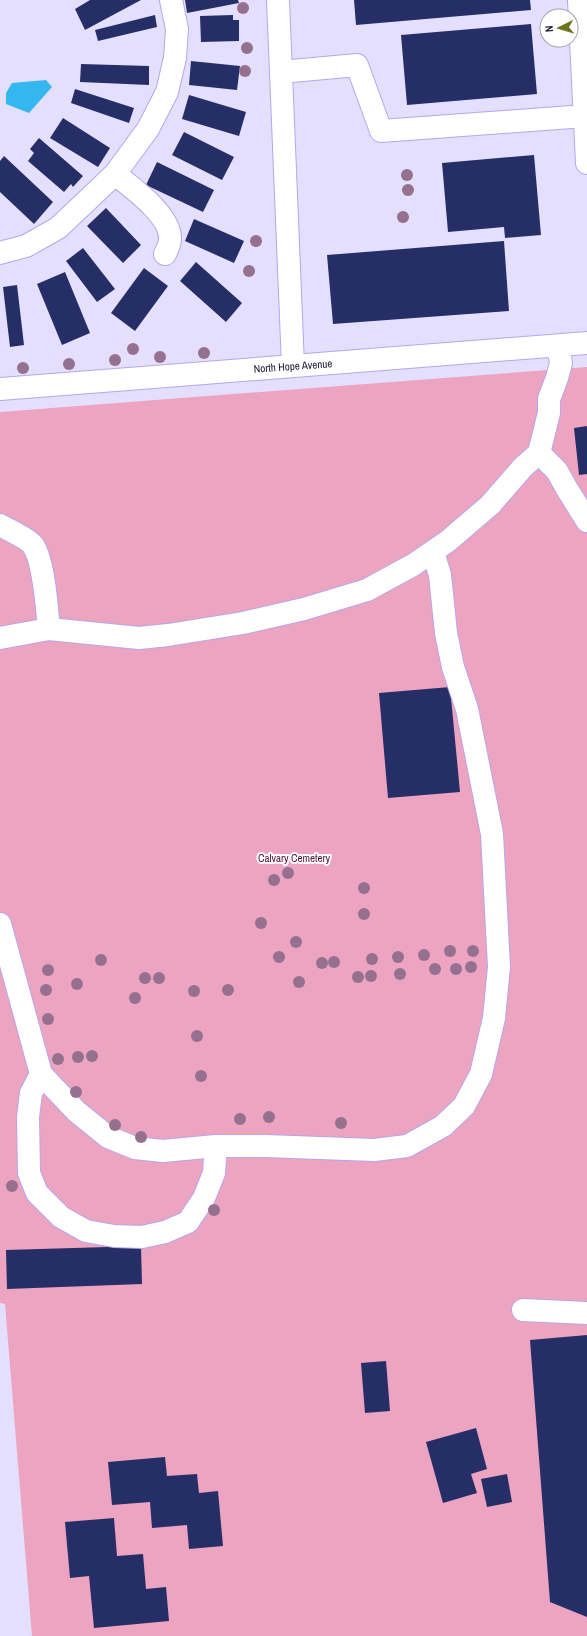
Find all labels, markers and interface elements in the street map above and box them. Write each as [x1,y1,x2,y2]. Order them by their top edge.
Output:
north arrow [539,8,579,48]
text: N [542,25,556,33]
street label: North Hope Avenue [253,356,333,376]
park label: Calvary Cemetery [258,851,331,865]

